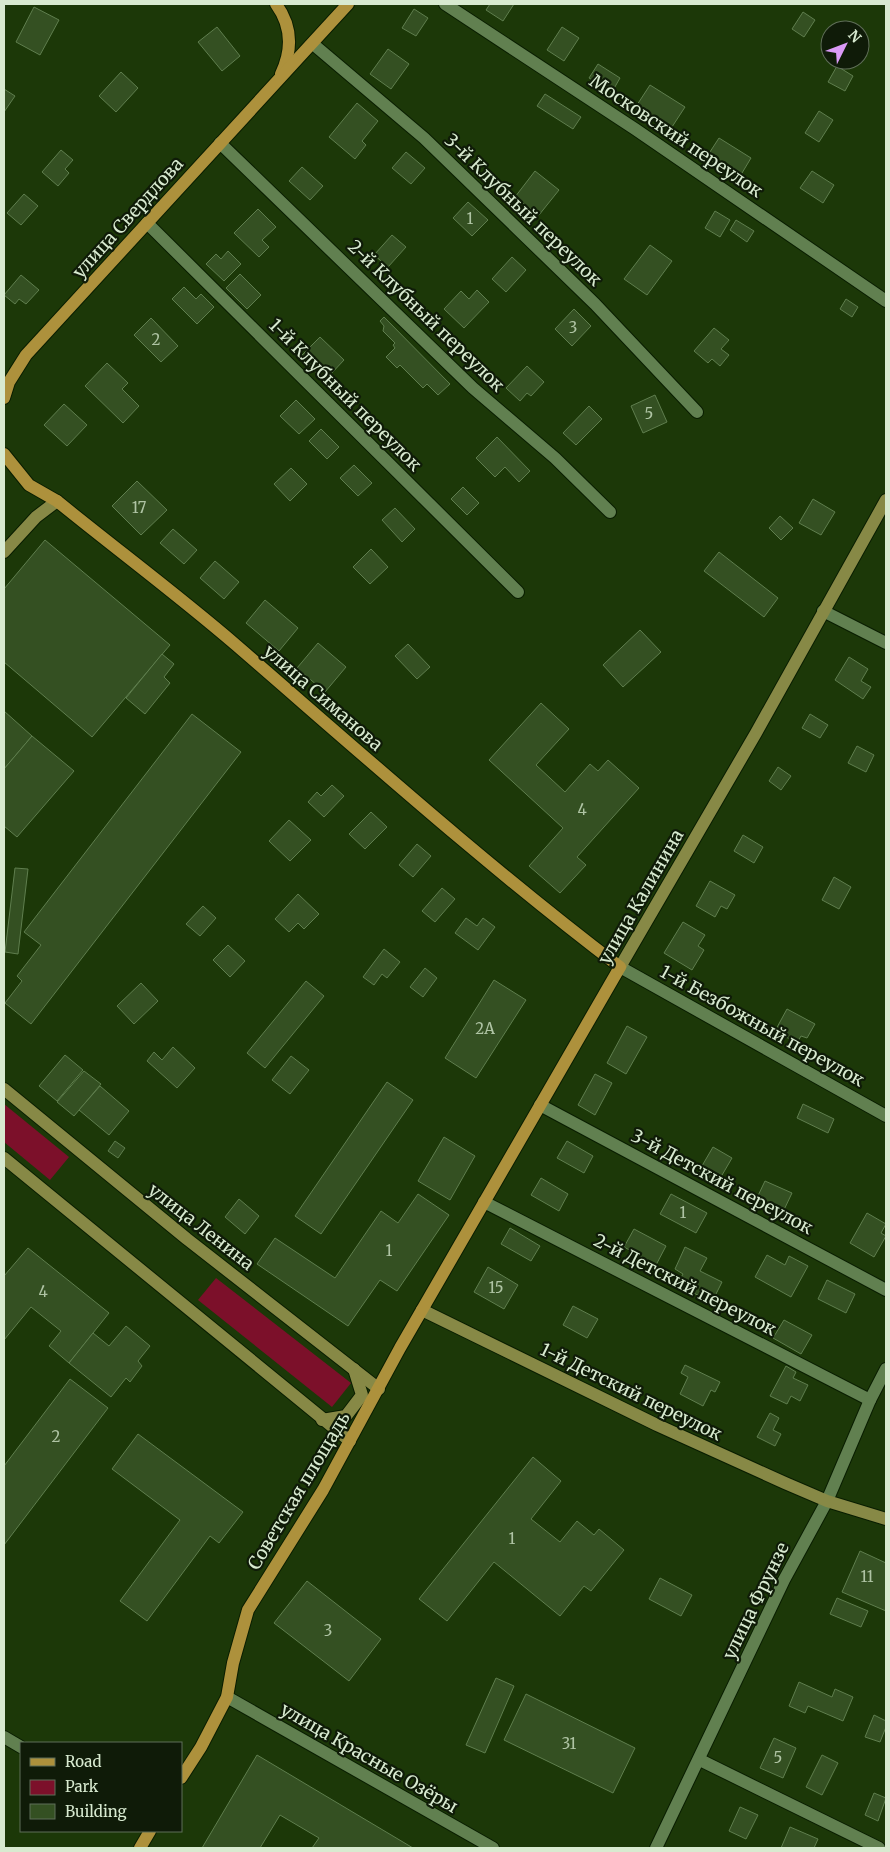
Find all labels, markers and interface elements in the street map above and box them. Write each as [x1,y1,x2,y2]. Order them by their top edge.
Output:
north arrow [820,20,870,70]
text: N [844,26,865,46]
street label: Московский переулок [585,69,768,203]
street label: 3-й Клубный переулок [440,129,607,291]
street label: улица Свердлова [67,152,188,283]
house number: 1 [467,209,474,228]
street label: 2-й Клубный переулок [343,235,510,397]
street label: 1-й Клубный переулок [264,314,427,476]
house number: 3 [569,318,577,337]
house number: 2 [152,330,161,349]
house number: 5 [645,404,653,423]
house number: 17 [132,498,147,517]
street label: улица Симанова [259,640,388,756]
house number: 4 [577,800,587,819]
street label: улица Калинина [593,825,689,968]
street label: 1-й Безбожный переулок [656,960,869,1092]
house number: 2А [475,1019,495,1038]
street label: 3-й Детский переулок [627,1124,818,1240]
street label: улица Ленина [144,1178,259,1275]
house number: 1 [680,1203,687,1222]
street label: 2-й Детский переулок [590,1228,781,1341]
house number: 1 [386,1241,393,1260]
house number: 15 [488,1278,504,1297]
house number: 4 [38,1282,48,1301]
street label: 1-й Детский переулок [537,1338,726,1446]
street label: Советская площадь [242,1408,355,1574]
house number: 2 [52,1427,61,1446]
house number: 1 [509,1529,516,1548]
street label: улица Фрунзе [717,1538,794,1663]
house number: 11 [860,1567,874,1586]
house number: 3 [324,1621,332,1640]
street label: улица Красные Озёры [276,1697,462,1818]
house number: 31 [562,1734,577,1753]
legend [20,1742,182,1832]
house number: 5 [774,1748,782,1767]
text: Road [65,1752,101,1771]
text: Park [65,1777,99,1796]
text: Building [65,1802,127,1821]

